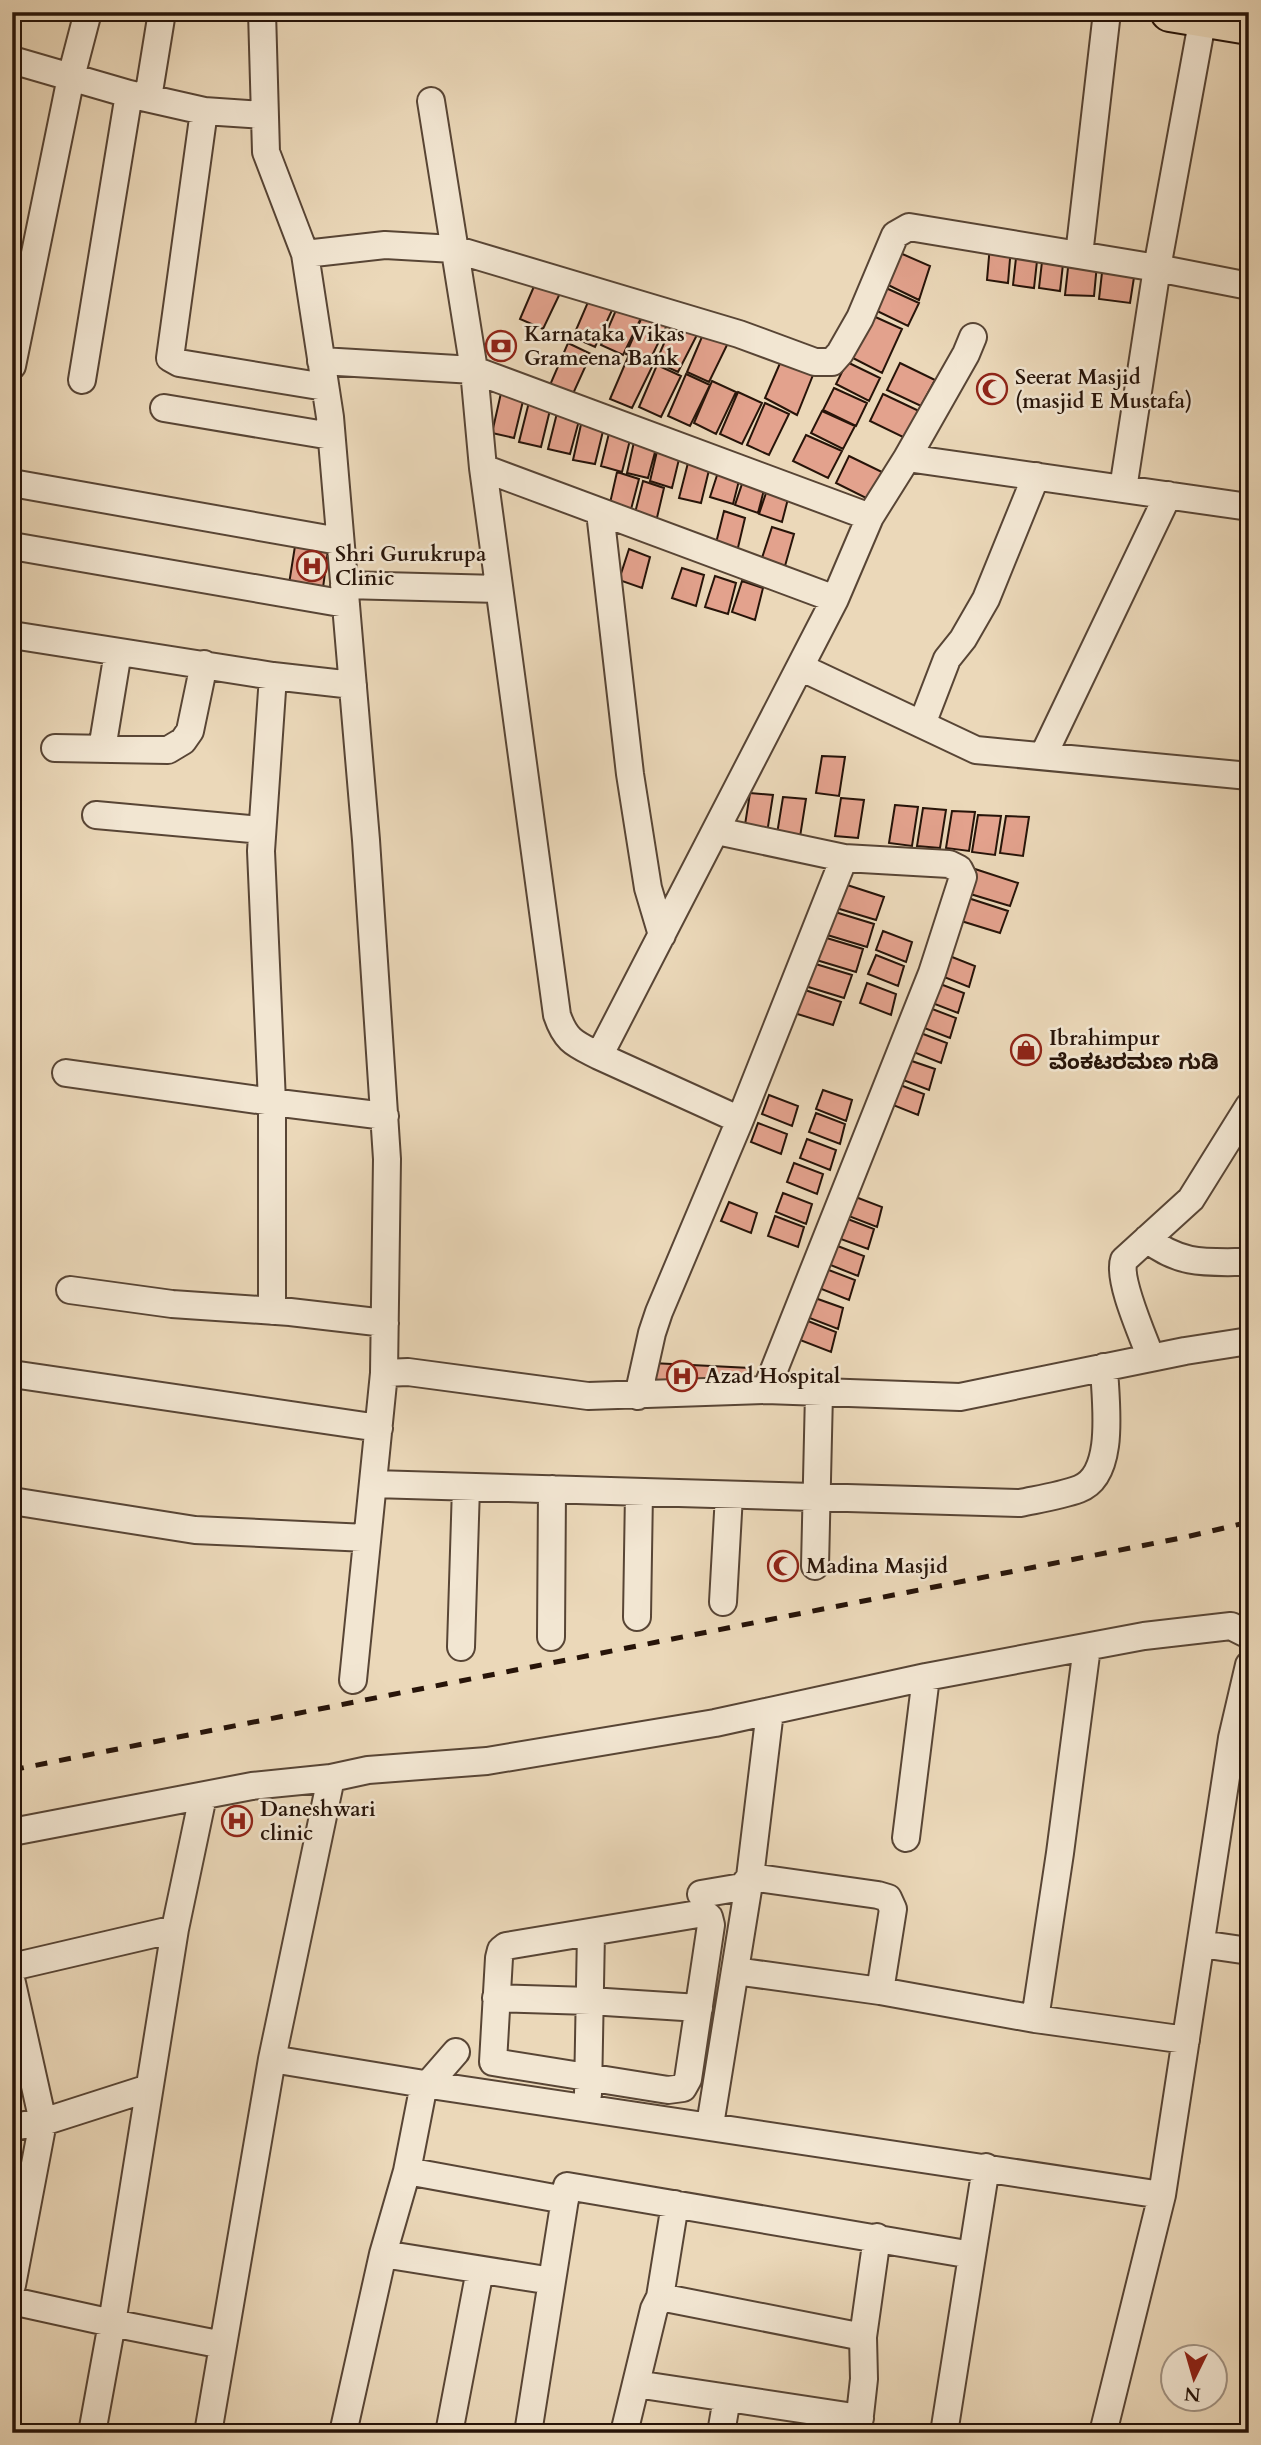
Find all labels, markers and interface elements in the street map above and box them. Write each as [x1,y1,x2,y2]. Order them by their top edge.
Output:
place label: Karnataka Vikas Grameena Bank [524,320,685,373]
bank icon: Karnataka Vikas Grameena Bank [484,329,518,363]
place label: Seerat Masjid (masjid E Mustafa) [1015,363,1192,416]
mosque icon: Seerat Masjid (masjid E Mustafa) [975,372,1009,406]
place label: Shri Gurukrupa Clinic [335,540,487,593]
hospital icon: Shri Gurukrupa Clinic [295,549,329,583]
place label: Ibrahimpur ವೆಂಕಟರಮಣ ಗುಡಿ [1049,1024,1218,1077]
shop icon: Ibrahimpur ವೆಂಕಟರಮಣ ಗುಡಿ [1009,1033,1043,1067]
hospital icon: Azad Hospital [665,1359,699,1393]
place label: Azad Hospital [705,1362,840,1391]
mosque icon: Madina Masjid [766,1549,800,1583]
place label: Madina Masjid [806,1552,948,1581]
place label: Daneshwari clinic [260,1795,376,1848]
hospital icon: Daneshwari clinic [220,1804,254,1838]
north arrow [1160,2344,1230,2414]
text: N [1183,2380,1202,2408]

